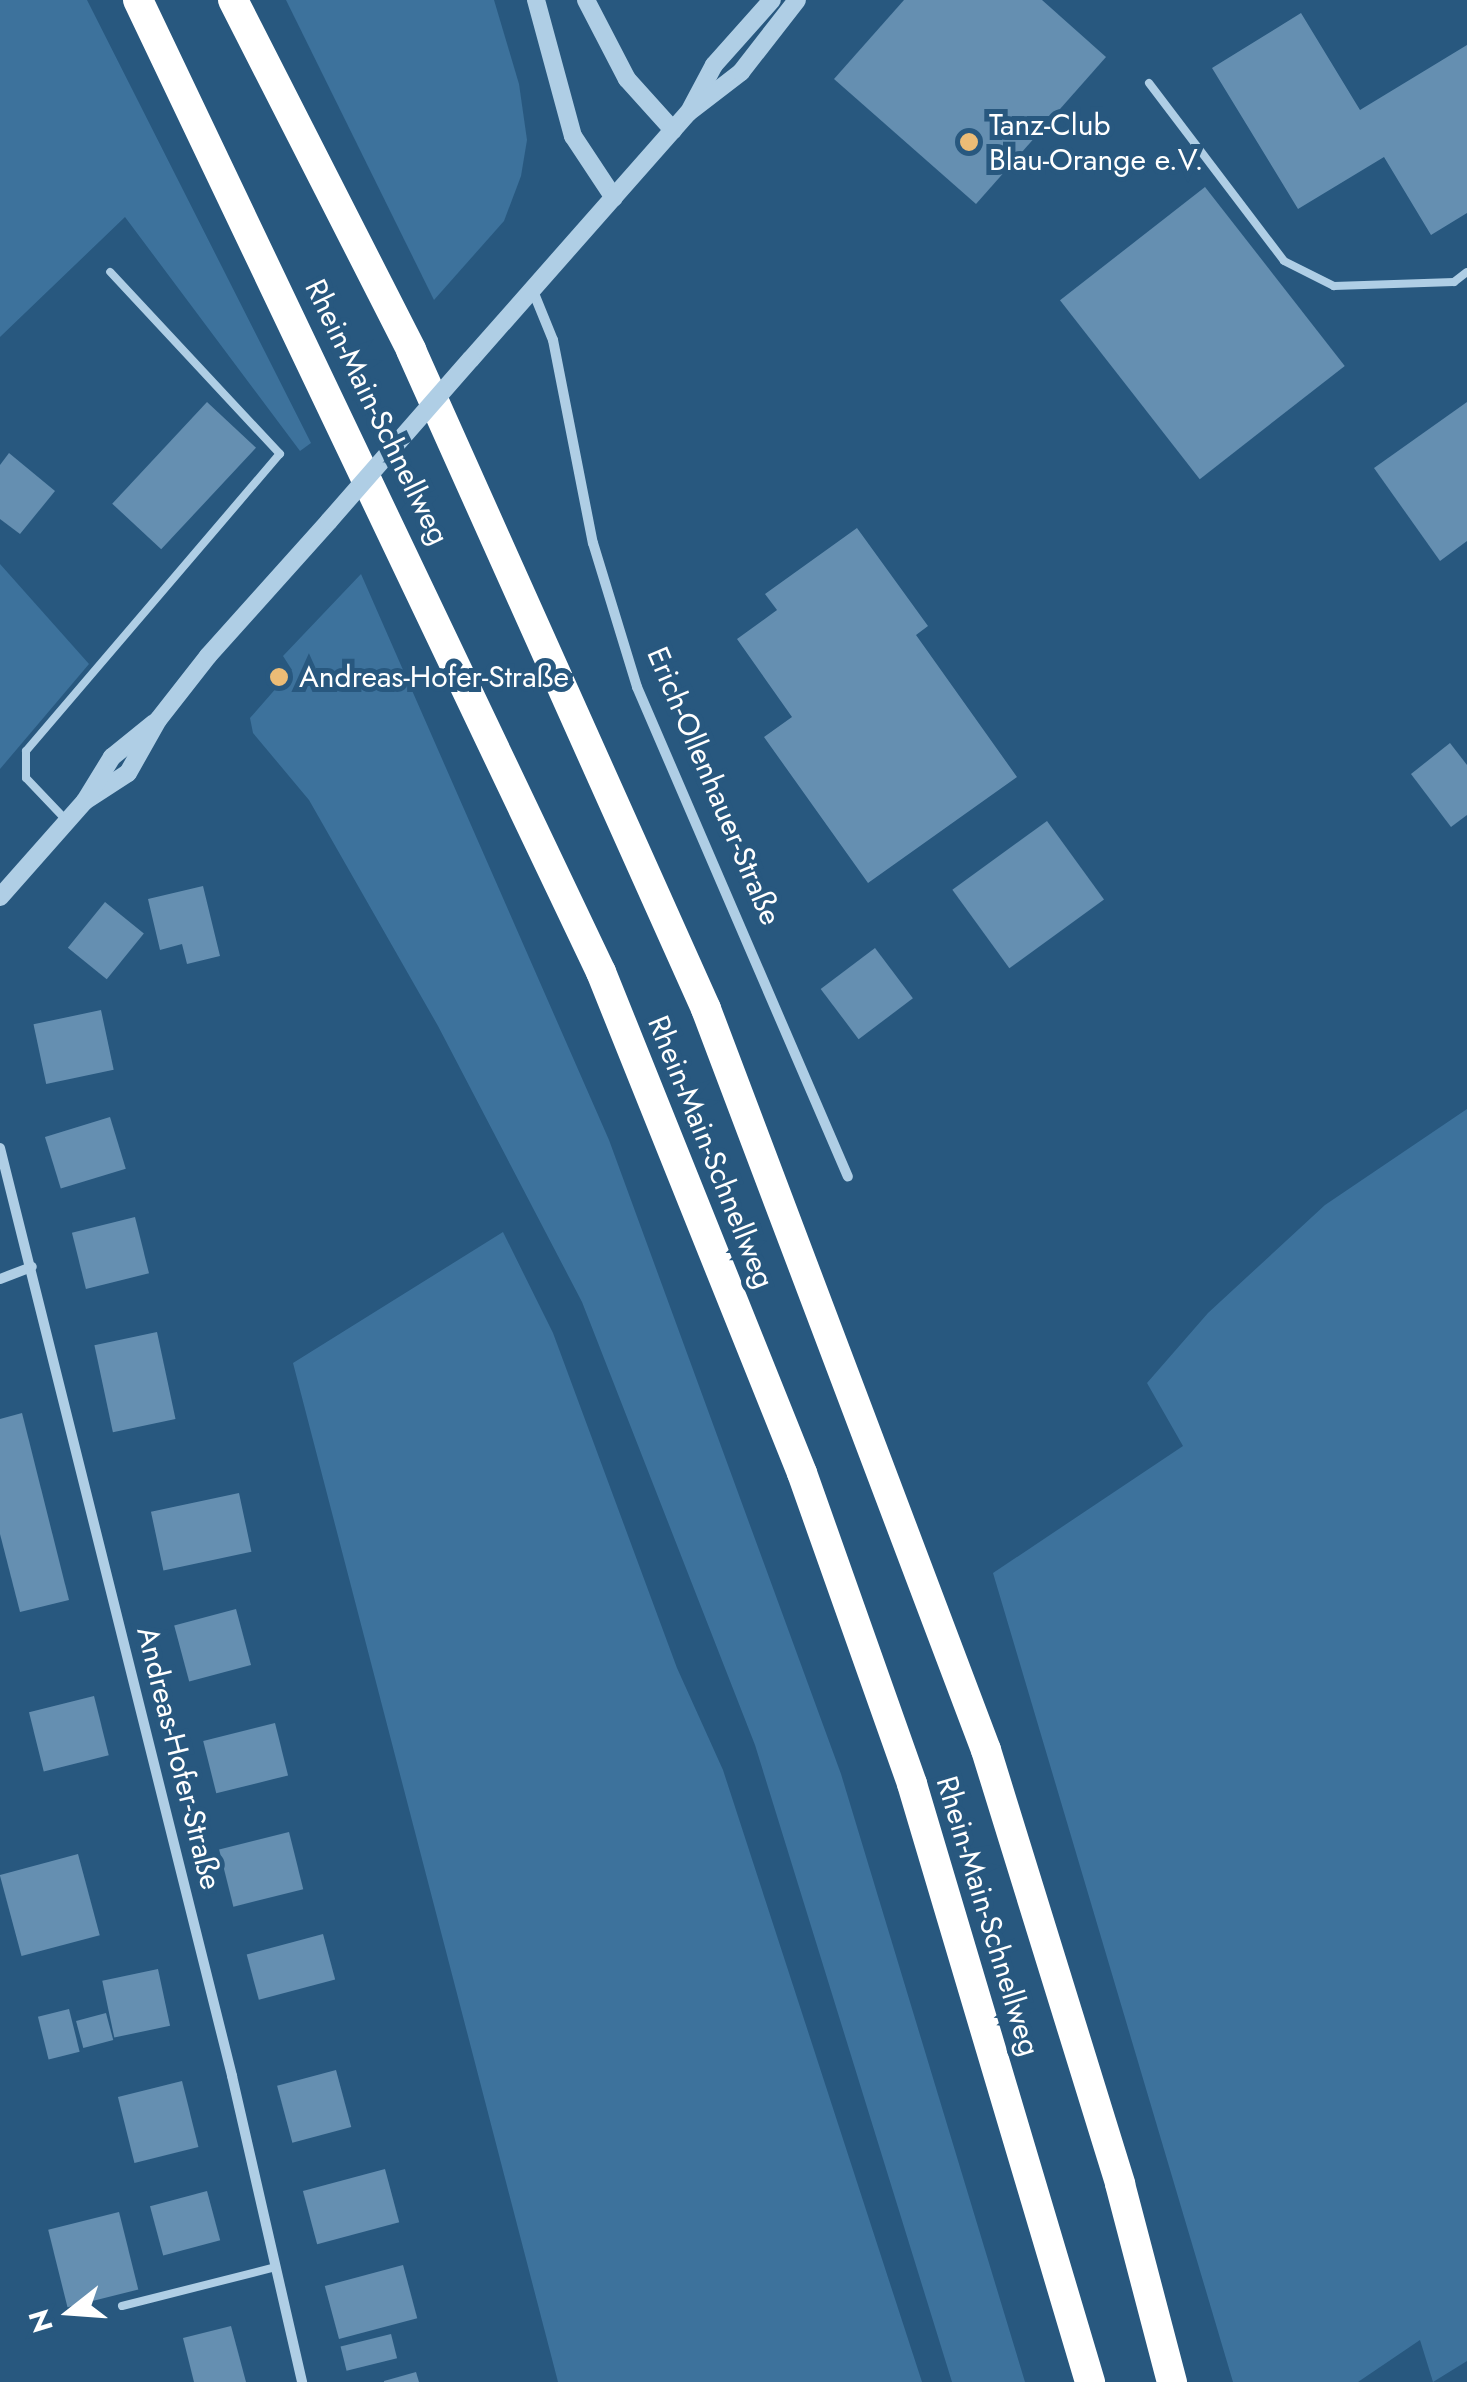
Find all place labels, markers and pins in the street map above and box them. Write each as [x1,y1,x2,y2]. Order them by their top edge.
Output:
place label: Tanz-Club Blau-Orange e.V. [989,107,1204,178]
marker: Tanz-Club Blau-Orange e.V. [958,131,980,153]
place label: Andreas-Hofer-Straße [299,659,569,695]
marker: Andreas-Hofer-Straße [268,666,290,688]

